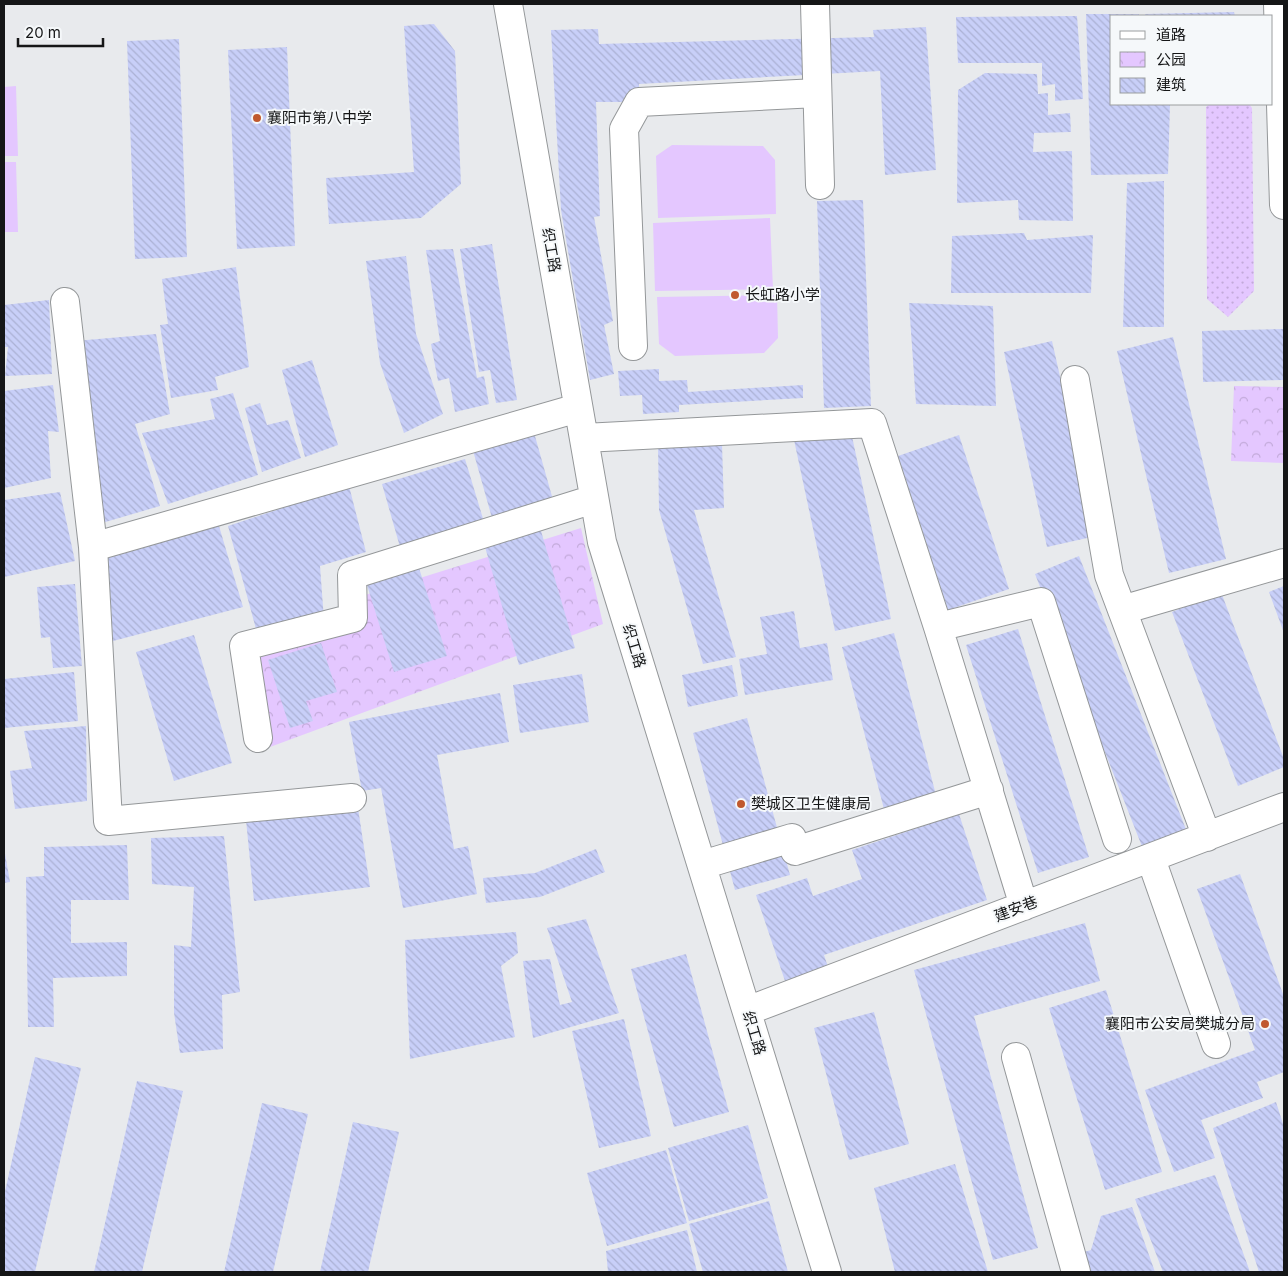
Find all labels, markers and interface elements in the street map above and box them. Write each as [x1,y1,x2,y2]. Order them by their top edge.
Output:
scale bar [18,15,102,47]
legend [1110,15,1273,105]
text: 20 m [25,23,61,42]
text: 道路 [1156,25,1186,44]
text: 公园 [1156,50,1186,69]
text: 建筑 [1156,75,1186,94]
place label: 襄阳市第八中学 [267,108,372,127]
marker: 襄阳市第八中学 [251,112,263,124]
street label: 织工路 [538,226,565,274]
place label: 长虹路小学 [745,285,820,304]
marker: 长虹路小学 [729,289,741,301]
street label: 织工路 [619,622,650,670]
place label: 樊城区卫生健康局 [751,794,871,813]
marker: 樊城区卫生健康局 [735,798,747,810]
street label: 建安巷 [991,892,1040,925]
street label: 织工路 [739,1009,770,1057]
place label: 襄阳市公安局樊城分局 [1105,1014,1255,1033]
marker: 襄阳市公安局樊城分局 [1259,1018,1271,1030]

